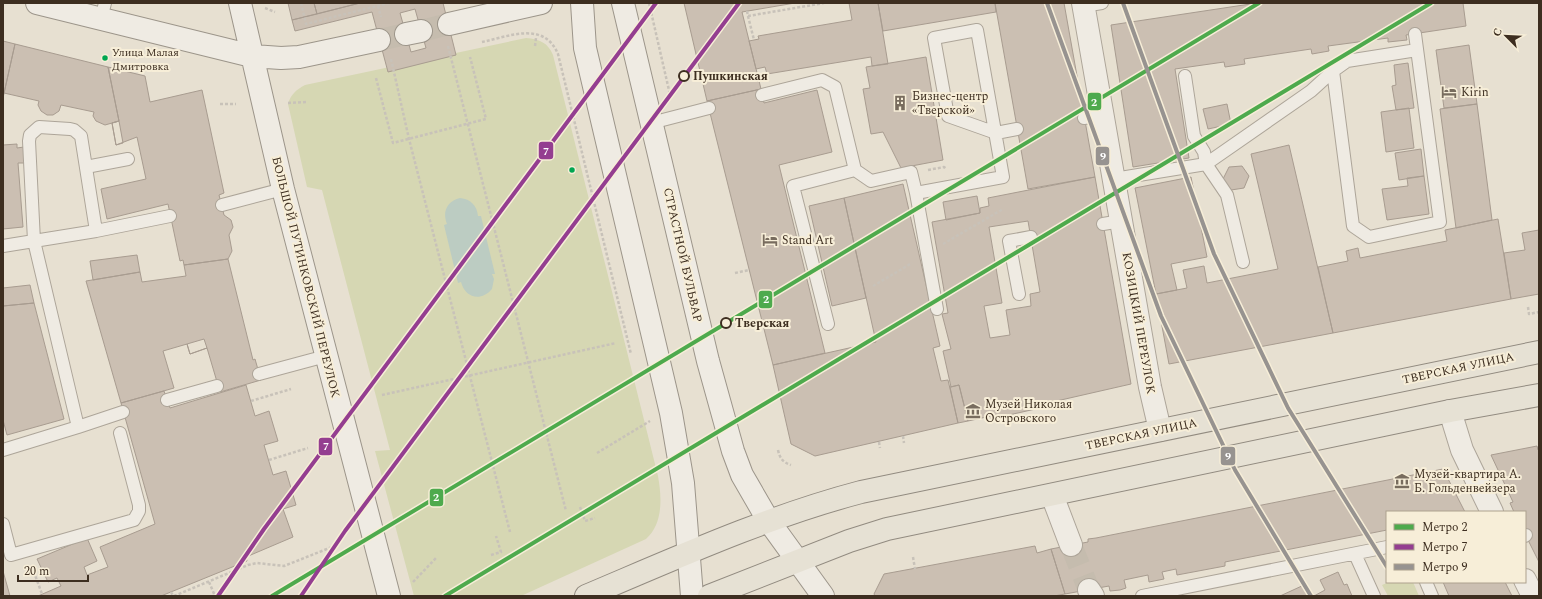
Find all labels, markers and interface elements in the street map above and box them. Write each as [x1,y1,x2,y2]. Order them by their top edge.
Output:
north arrow [1486,16,1526,56]
text: С [1488,25,1507,39]
place label: Улица Малая Дмитровка [112,44,179,75]
marker: Улица Малая Дмитровка [100,53,110,63]
place label: Пушкинская [693,67,768,86]
marker: Пушкинская [678,70,690,82]
hotel icon: Kirin [1440,83,1458,101]
place label: Kirin [1461,83,1489,102]
place label: Бизнес-центр «Тверской» [912,87,989,120]
line badge: 2 [1087,92,1102,111]
building icon: Бизнес-центр «Тверской» [891,94,909,112]
text: 2 [1091,94,1097,111]
line badge: 7 [538,141,554,160]
text: 7 [543,143,549,160]
line badge: 9 [1095,146,1110,166]
text: 9 [1100,148,1106,165]
street label: БОЛЬШОЙ ПУТИНКОВСКИЙ ПЕРЕУЛОК [266,155,345,400]
unlabelled marker [567,165,577,175]
street label: СТРАСТНОЙ БУЛЬВАР [658,186,707,325]
hotel icon: Stand Art [761,231,779,249]
place label: Stand Art [782,231,833,250]
street label: КОЗИЦКИЙ ПЕРЕУЛОК [1117,251,1160,396]
line badge: 2 [758,290,773,309]
text: 2 [763,291,769,308]
place label: Тверская [735,314,789,333]
marker: Тверская [720,317,732,329]
street label: ТВЕРСКАЯ УЛИЦА [1401,347,1516,390]
place label: Музей Николая Островского [985,395,1072,428]
museum icon: Музей Николая Островского [964,402,982,420]
street label: ТВЕРСКАЯ УЛИЦА [1084,413,1199,456]
line badge: 7 [318,437,333,456]
text: 7 [323,438,329,455]
line badge: 9 [1220,446,1236,466]
text: 9 [1225,448,1231,465]
place label: Музей-квартира А. Б. Гольденвейзера [1414,465,1521,498]
museum icon: Музей-квартира А. Б. Гольденвейзера [1393,472,1411,490]
line badge: 2 [429,488,444,507]
text: 2 [433,489,439,506]
legend [1386,511,1526,583]
text: Метро 2 [1422,518,1468,537]
text: Метро 7 [1422,538,1468,557]
scale bar [18,557,88,583]
text: Метро 9 [1422,558,1468,577]
text: 20 m [24,562,49,581]

